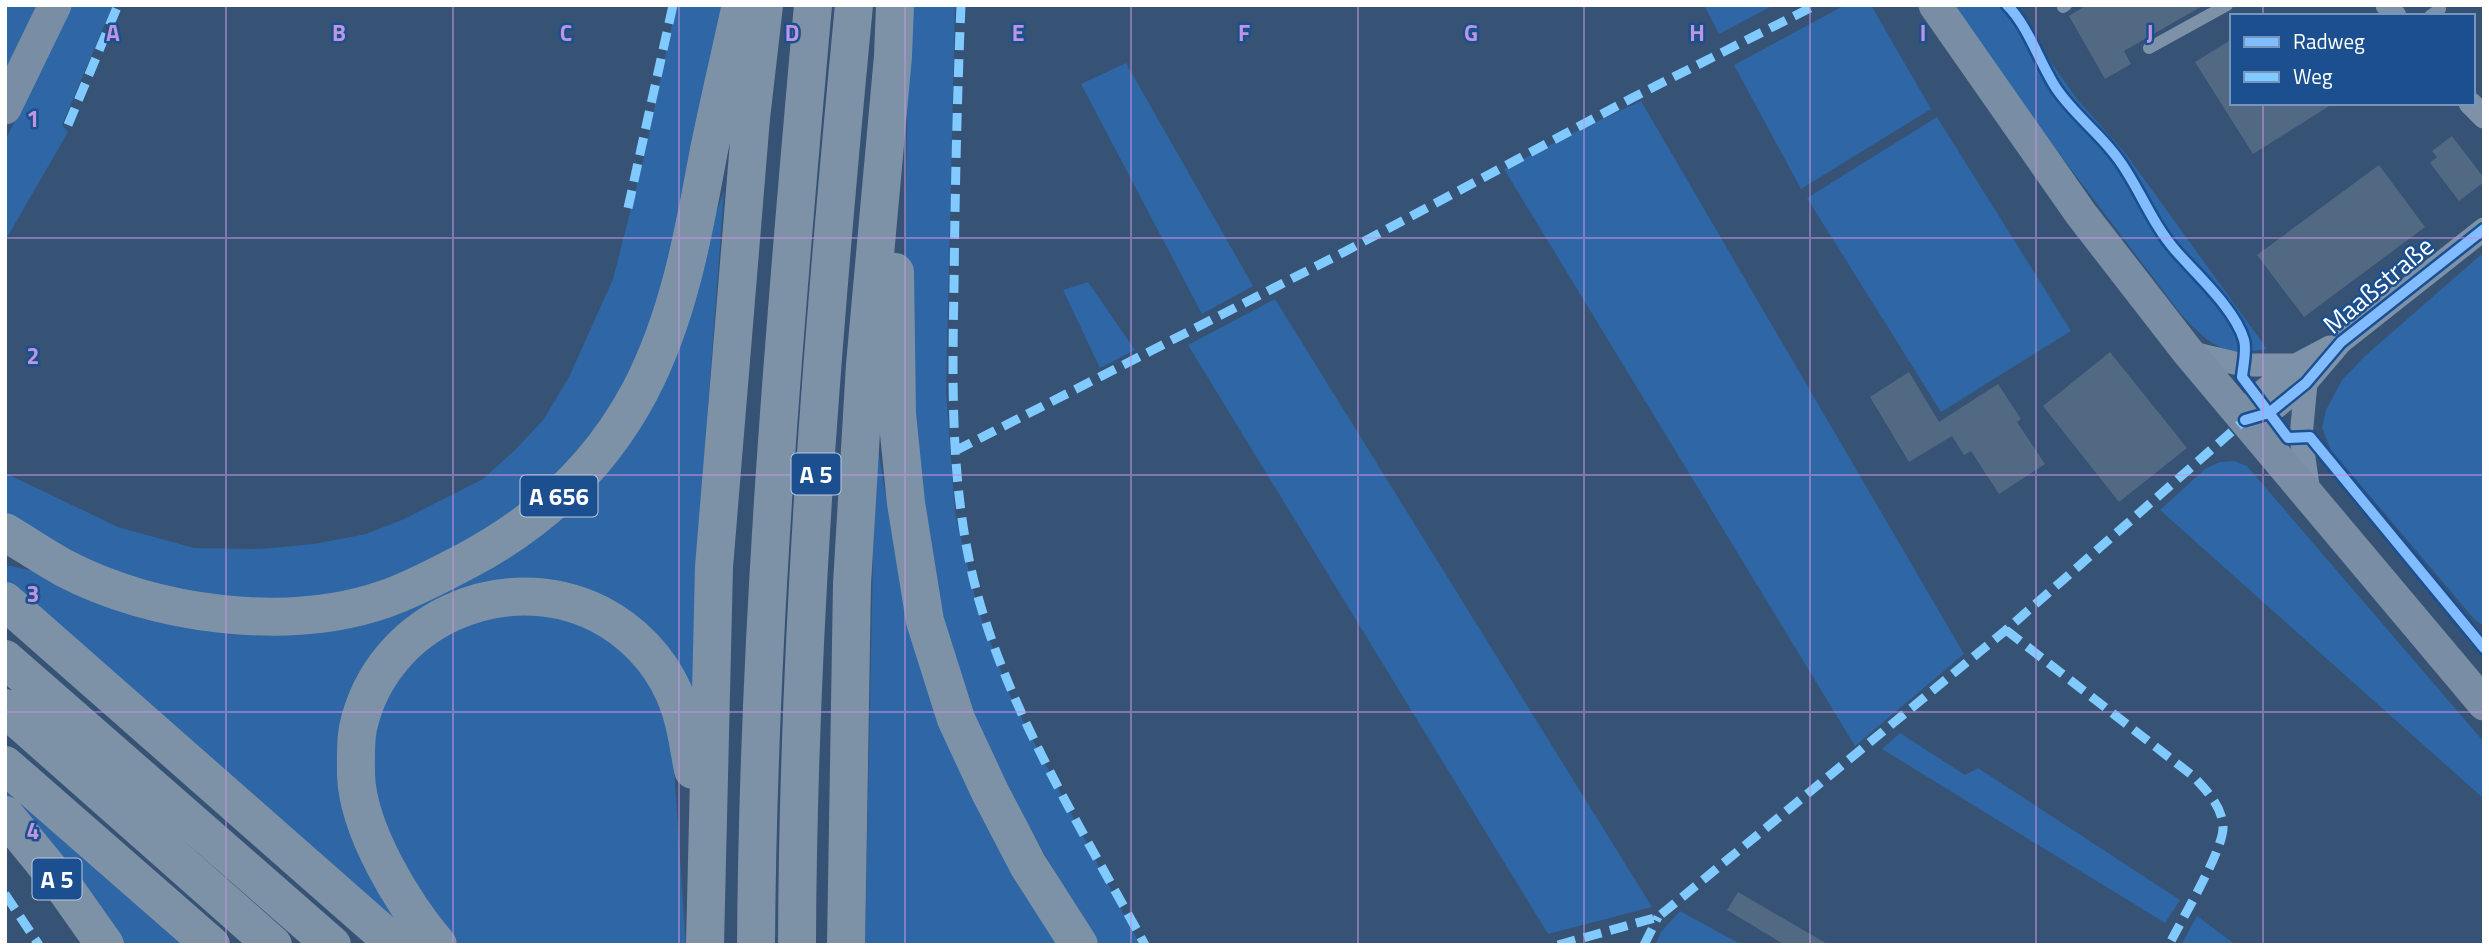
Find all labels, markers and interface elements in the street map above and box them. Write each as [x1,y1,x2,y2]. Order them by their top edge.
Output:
legend [2230,14,2475,105]
text: A [106,15,120,50]
text: B [332,15,346,50]
text: C [560,15,572,50]
text: D [785,15,799,50]
text: E [1012,15,1024,50]
text: F [1238,15,1250,50]
text: G [1464,15,1478,50]
text: H [1689,15,1705,50]
text: I [1920,15,1926,50]
text: J [2147,15,2153,50]
text: Radweg [2293,25,2365,57]
text: Weg [2293,60,2333,92]
text: 1 [27,101,39,136]
street label: Maaßstraße [2314,227,2442,343]
text: 2 [27,338,39,373]
road number: A 5 [792,453,840,494]
road number: A 656 [520,476,598,516]
text: 3 [27,576,39,611]
text: 4 [27,813,39,848]
road number: A 5 [32,858,82,900]

